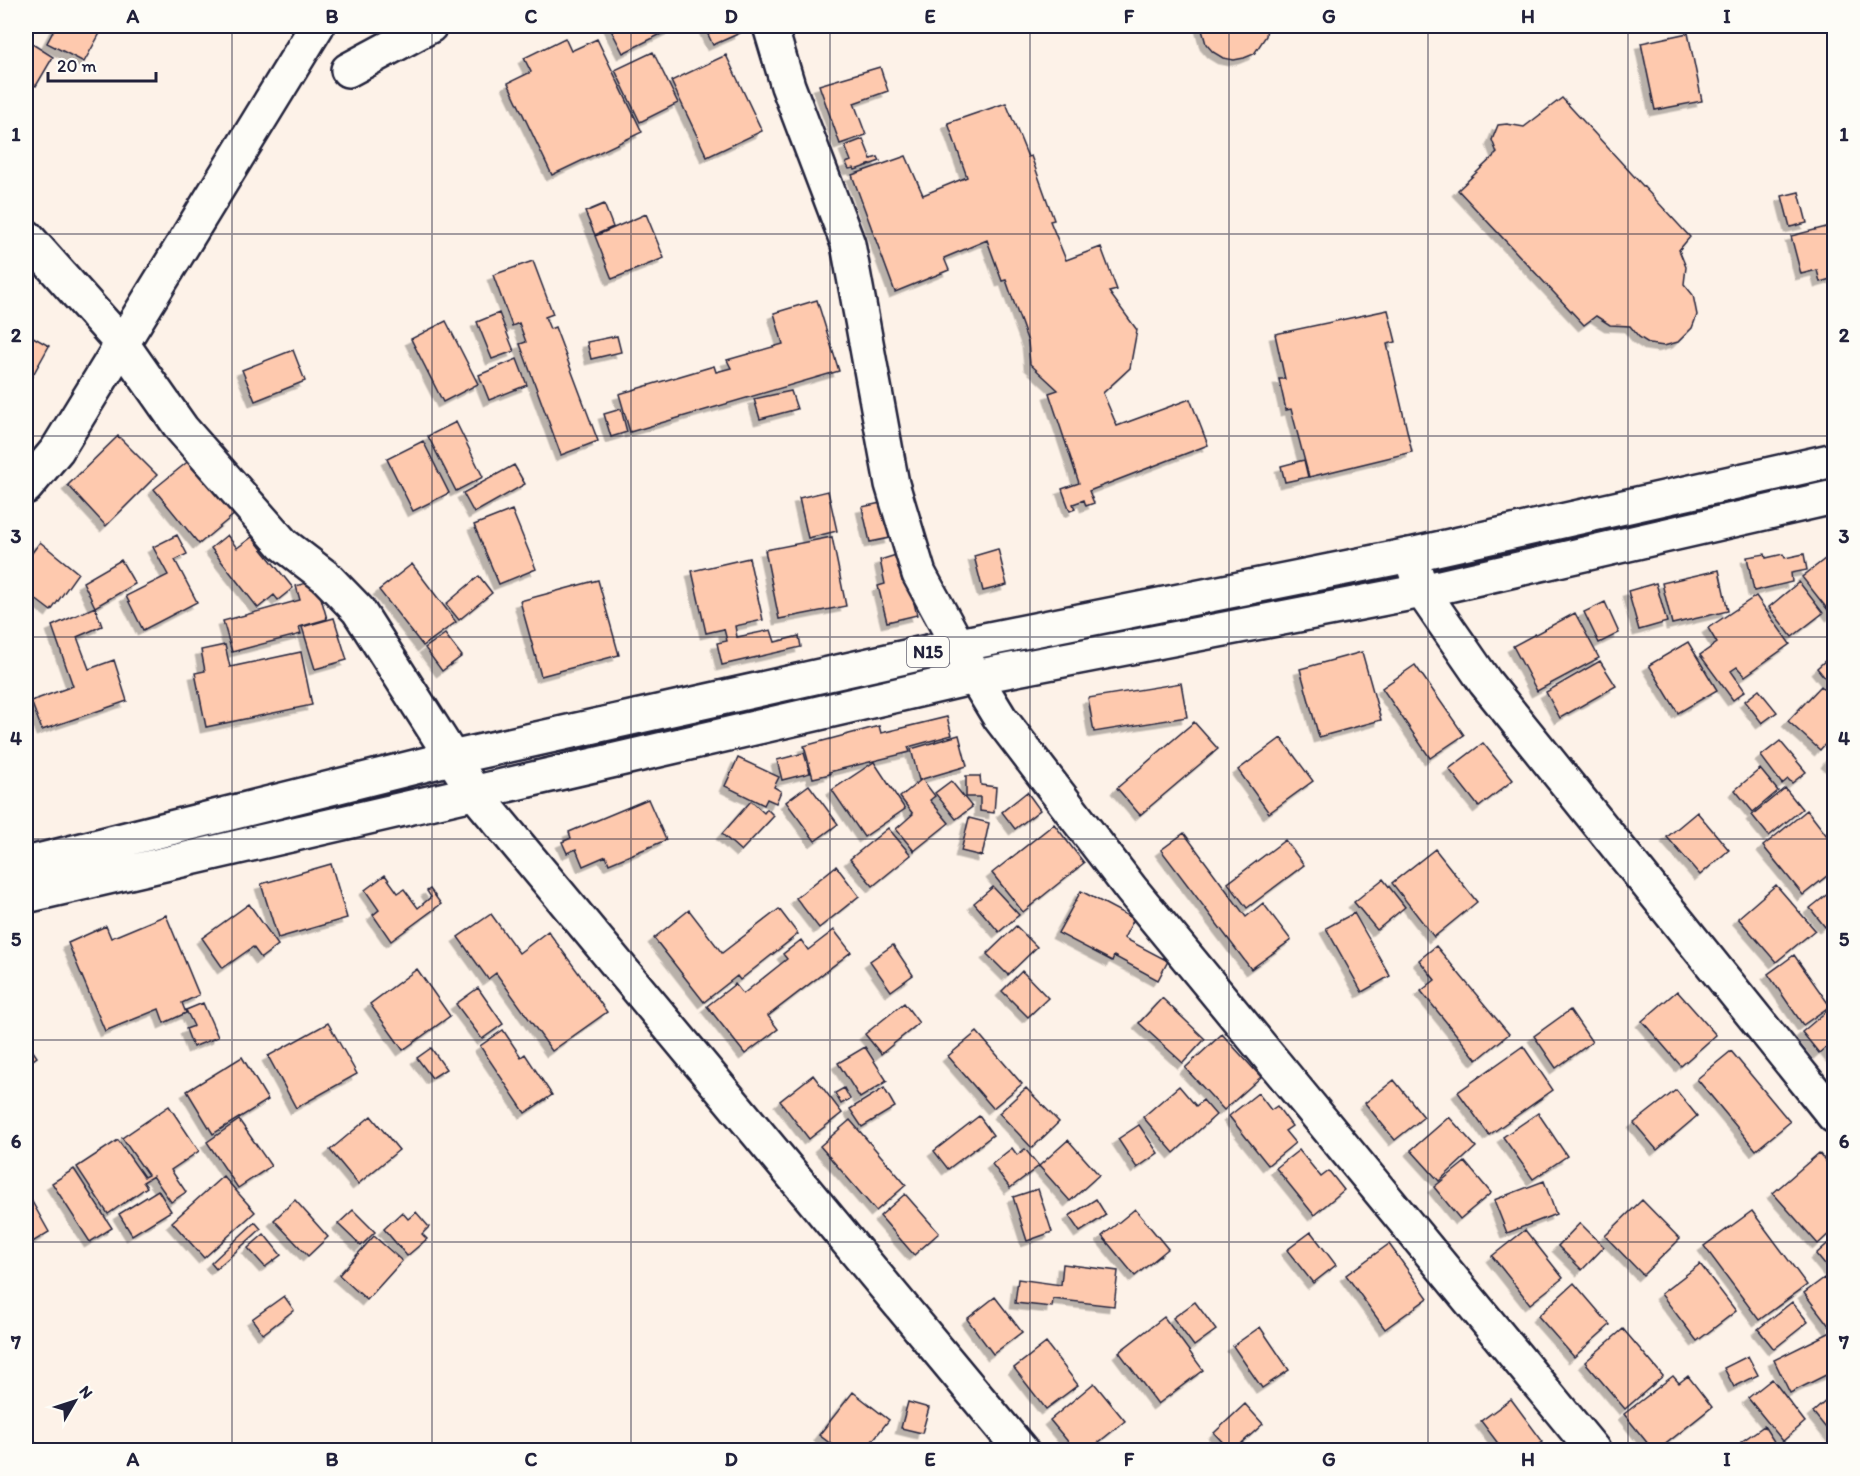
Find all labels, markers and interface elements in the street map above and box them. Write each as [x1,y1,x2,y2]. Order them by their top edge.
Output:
text: A [126,4,140,28]
text: B [326,4,339,28]
text: C [525,4,538,28]
text: D [724,4,738,28]
text: E [924,4,936,28]
text: F [1124,4,1135,28]
text: G [1322,4,1336,28]
text: H [1521,4,1535,28]
text: I [1723,4,1731,28]
scale bar [48,45,156,83]
text: 20 m [57,55,97,77]
text: 1 [11,122,21,146]
text: 1 [1839,122,1849,146]
text: 2 [11,323,22,347]
text: 2 [1839,323,1850,347]
text: 3 [11,524,22,548]
text: 3 [1839,524,1850,548]
road number: N15 [907,637,949,667]
text: 4 [10,726,22,750]
text: 4 [1838,726,1850,750]
text: 5 [11,927,22,951]
text: 5 [1839,927,1850,951]
text: 6 [11,1129,22,1153]
text: 6 [1839,1129,1850,1153]
text: 7 [10,1330,21,1354]
text: 7 [1838,1330,1849,1354]
north arrow [45,1371,105,1431]
text: N [75,1382,97,1402]
text: A [126,1447,140,1471]
text: B [326,1447,339,1471]
text: C [525,1447,538,1471]
text: D [724,1447,738,1471]
text: E [924,1447,936,1471]
text: F [1124,1447,1135,1471]
text: G [1322,1447,1336,1471]
text: H [1521,1447,1535,1471]
text: I [1723,1447,1731,1471]

